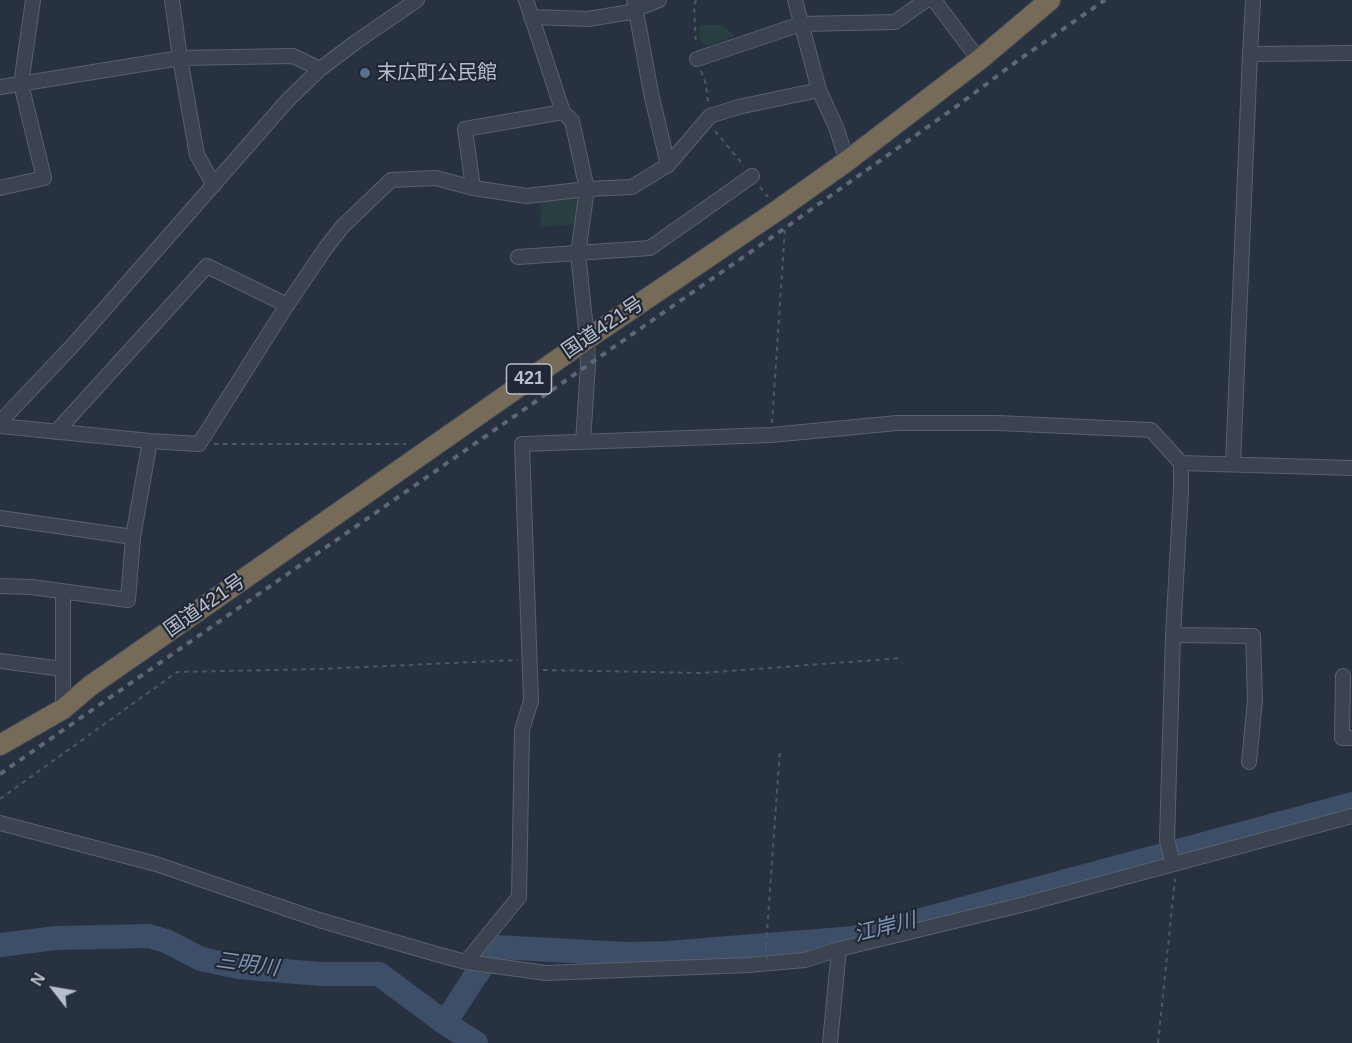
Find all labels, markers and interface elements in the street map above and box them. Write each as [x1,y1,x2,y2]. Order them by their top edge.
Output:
place label: 末広町公民館 [377,61,497,85]
marker: 末広町公民館 [358,66,372,80]
street label: 国道421号 [558,292,648,364]
road number: 421 [506,364,552,394]
street label: 国道421号 [160,569,250,643]
water label: 江岸川 [851,908,919,948]
water label: 三明川 [214,948,280,982]
north arrow [24,959,84,1019]
text: N [28,970,48,989]

